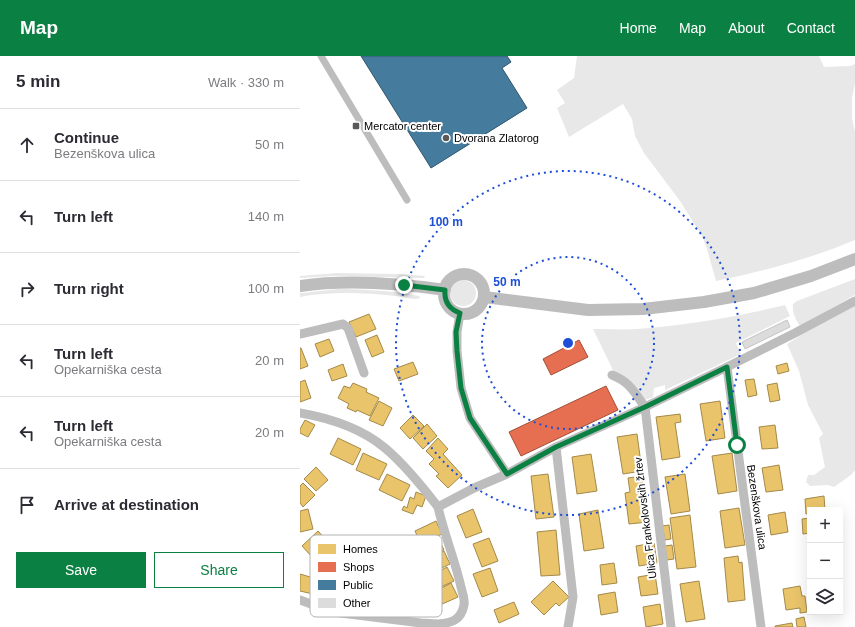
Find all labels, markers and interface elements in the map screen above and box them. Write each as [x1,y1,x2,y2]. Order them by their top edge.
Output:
text: Map [20,17,58,38]
text: Home [620,20,657,36]
text: Map [679,20,706,36]
text: About [728,20,765,36]
text: Contact [787,20,835,36]
text: 5 min [16,72,60,91]
text: Walk · 330 m [208,75,284,90]
place label: Mercator center [364,120,441,132]
marker: Mercator center [351,121,361,131]
text: Continue [54,129,119,146]
place label: Dvorana Zlatorog [454,132,539,144]
marker: Dvorana Zlatorog [441,133,451,143]
icon: ahead [16,134,38,156]
text: 50 m [255,137,284,152]
text: Bezenškova ulica [54,146,155,161]
icon: left [16,206,38,228]
text: Turn left [54,208,113,225]
text: 140 m [248,209,284,224]
text: 100 m [429,215,463,229]
text: 50 m [493,275,521,289]
route end [395,276,413,294]
icon: right [16,278,38,300]
text: Turn right [54,280,124,297]
text: 100 m [248,281,284,296]
centre of rings [561,336,575,350]
text: Turn left [54,345,113,362]
icon: left [16,350,38,372]
text: 20 m [255,353,284,368]
text: Opekarniška cesta [54,362,162,377]
text: Turn left [54,417,113,434]
icon: left [16,422,38,444]
text: 20 m [255,425,284,440]
text: Opekarniška cesta [54,434,162,449]
route start [728,436,746,454]
street label: Ulica Frankolovskih žrtev [632,456,658,579]
street label: Bezenškova ulica [745,464,769,551]
icon: arrive [16,494,38,516]
text: Arrive at destination [54,496,199,513]
map controls [807,507,843,615]
button: + [807,507,843,543]
legend [310,535,442,617]
text: Homes [343,543,378,555]
button: − [807,543,843,579]
button: Save [16,552,146,588]
button: Share [154,552,284,588]
text: Shops [343,561,375,573]
text: Public [343,579,373,591]
button: layers [807,579,843,615]
text: Other [343,597,371,609]

